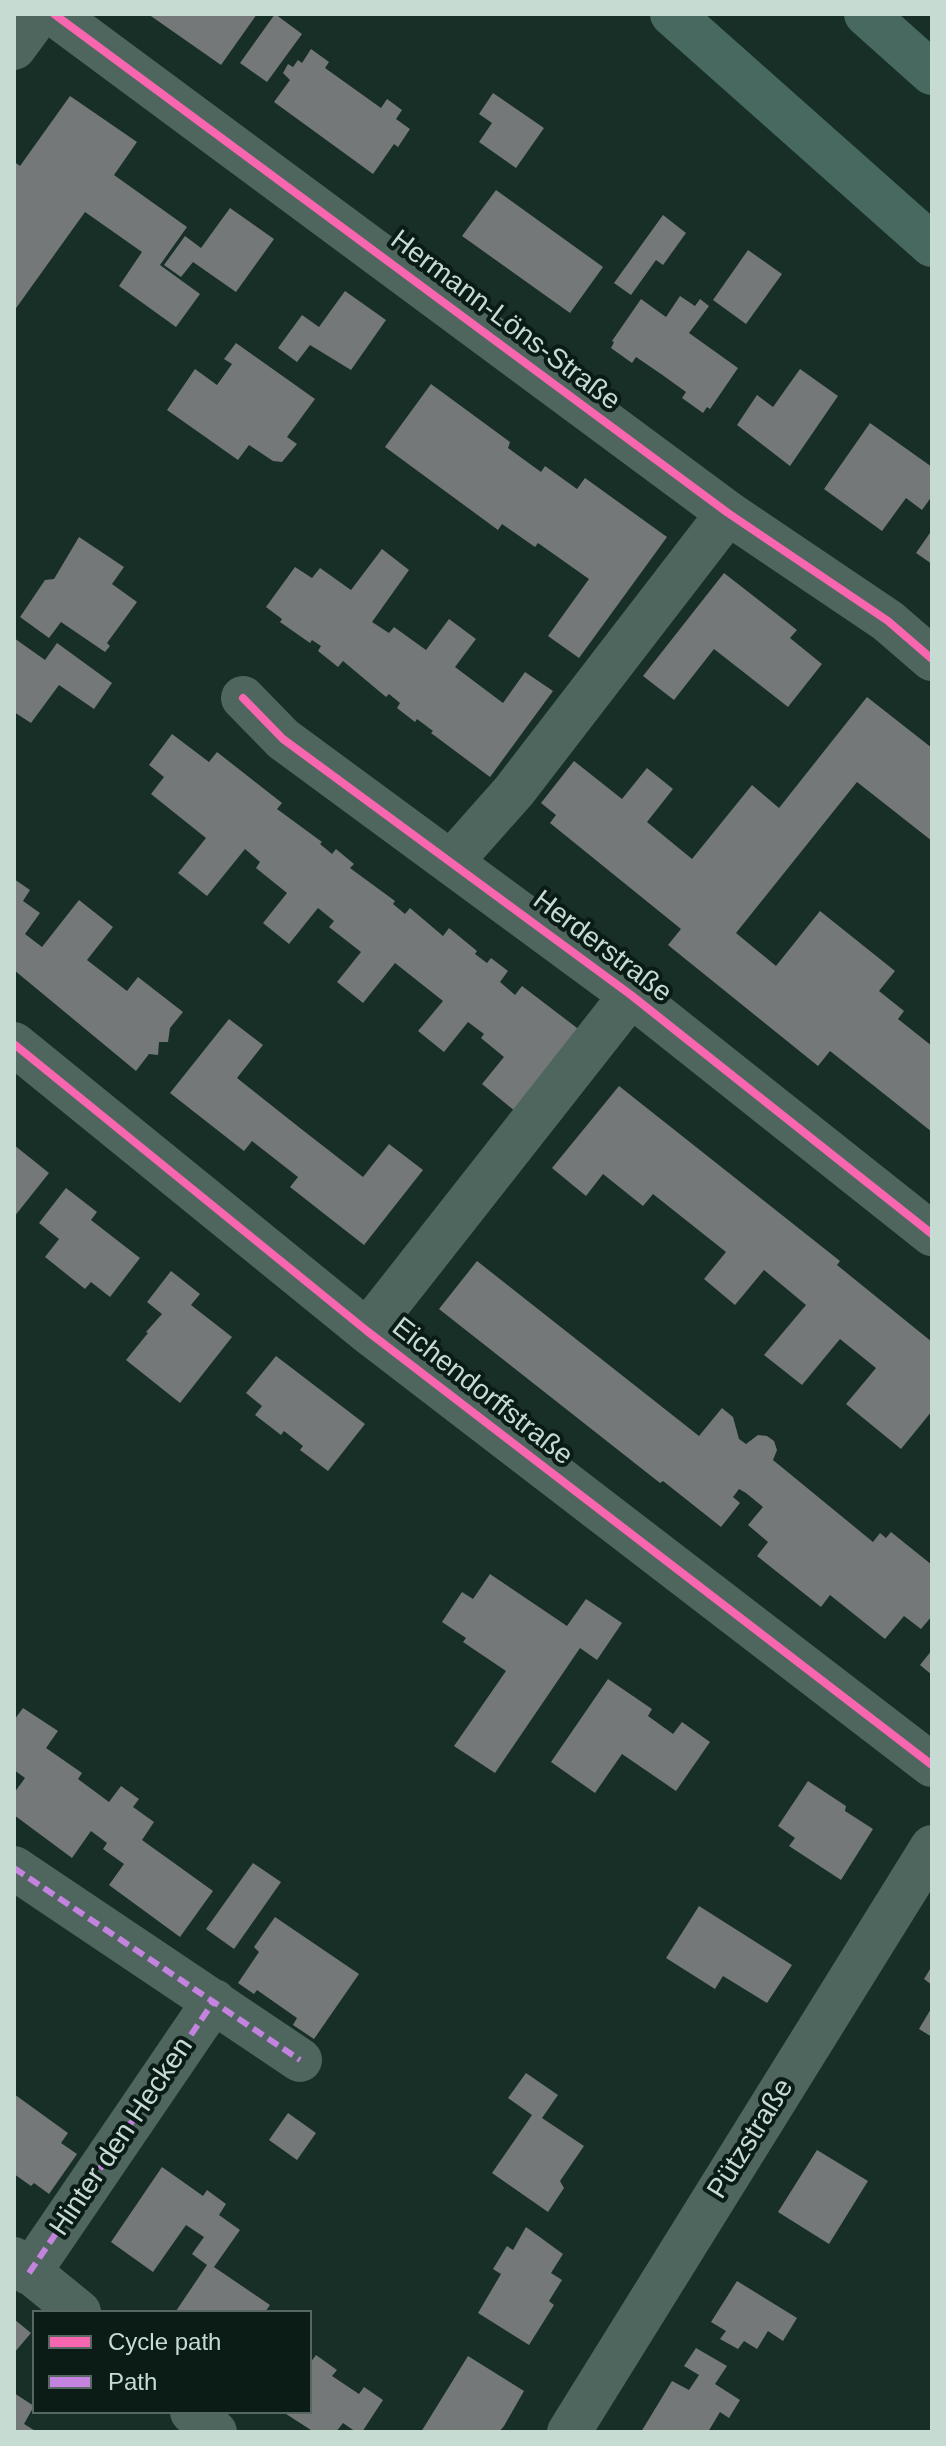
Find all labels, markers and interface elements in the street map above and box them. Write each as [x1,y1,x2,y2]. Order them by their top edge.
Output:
street label: Hermann-Löns-Straße [384,224,626,418]
street label: Herderstraße [526,884,678,1010]
street label: Eichendorffstraße [385,1311,579,1473]
street label: Hinter den Hecken [43,2031,201,2243]
street label: Pützstraße [701,2073,801,2205]
legend [32,2310,312,2414]
text: Cycle path [108,2328,221,2355]
text: Path [108,2368,157,2395]

